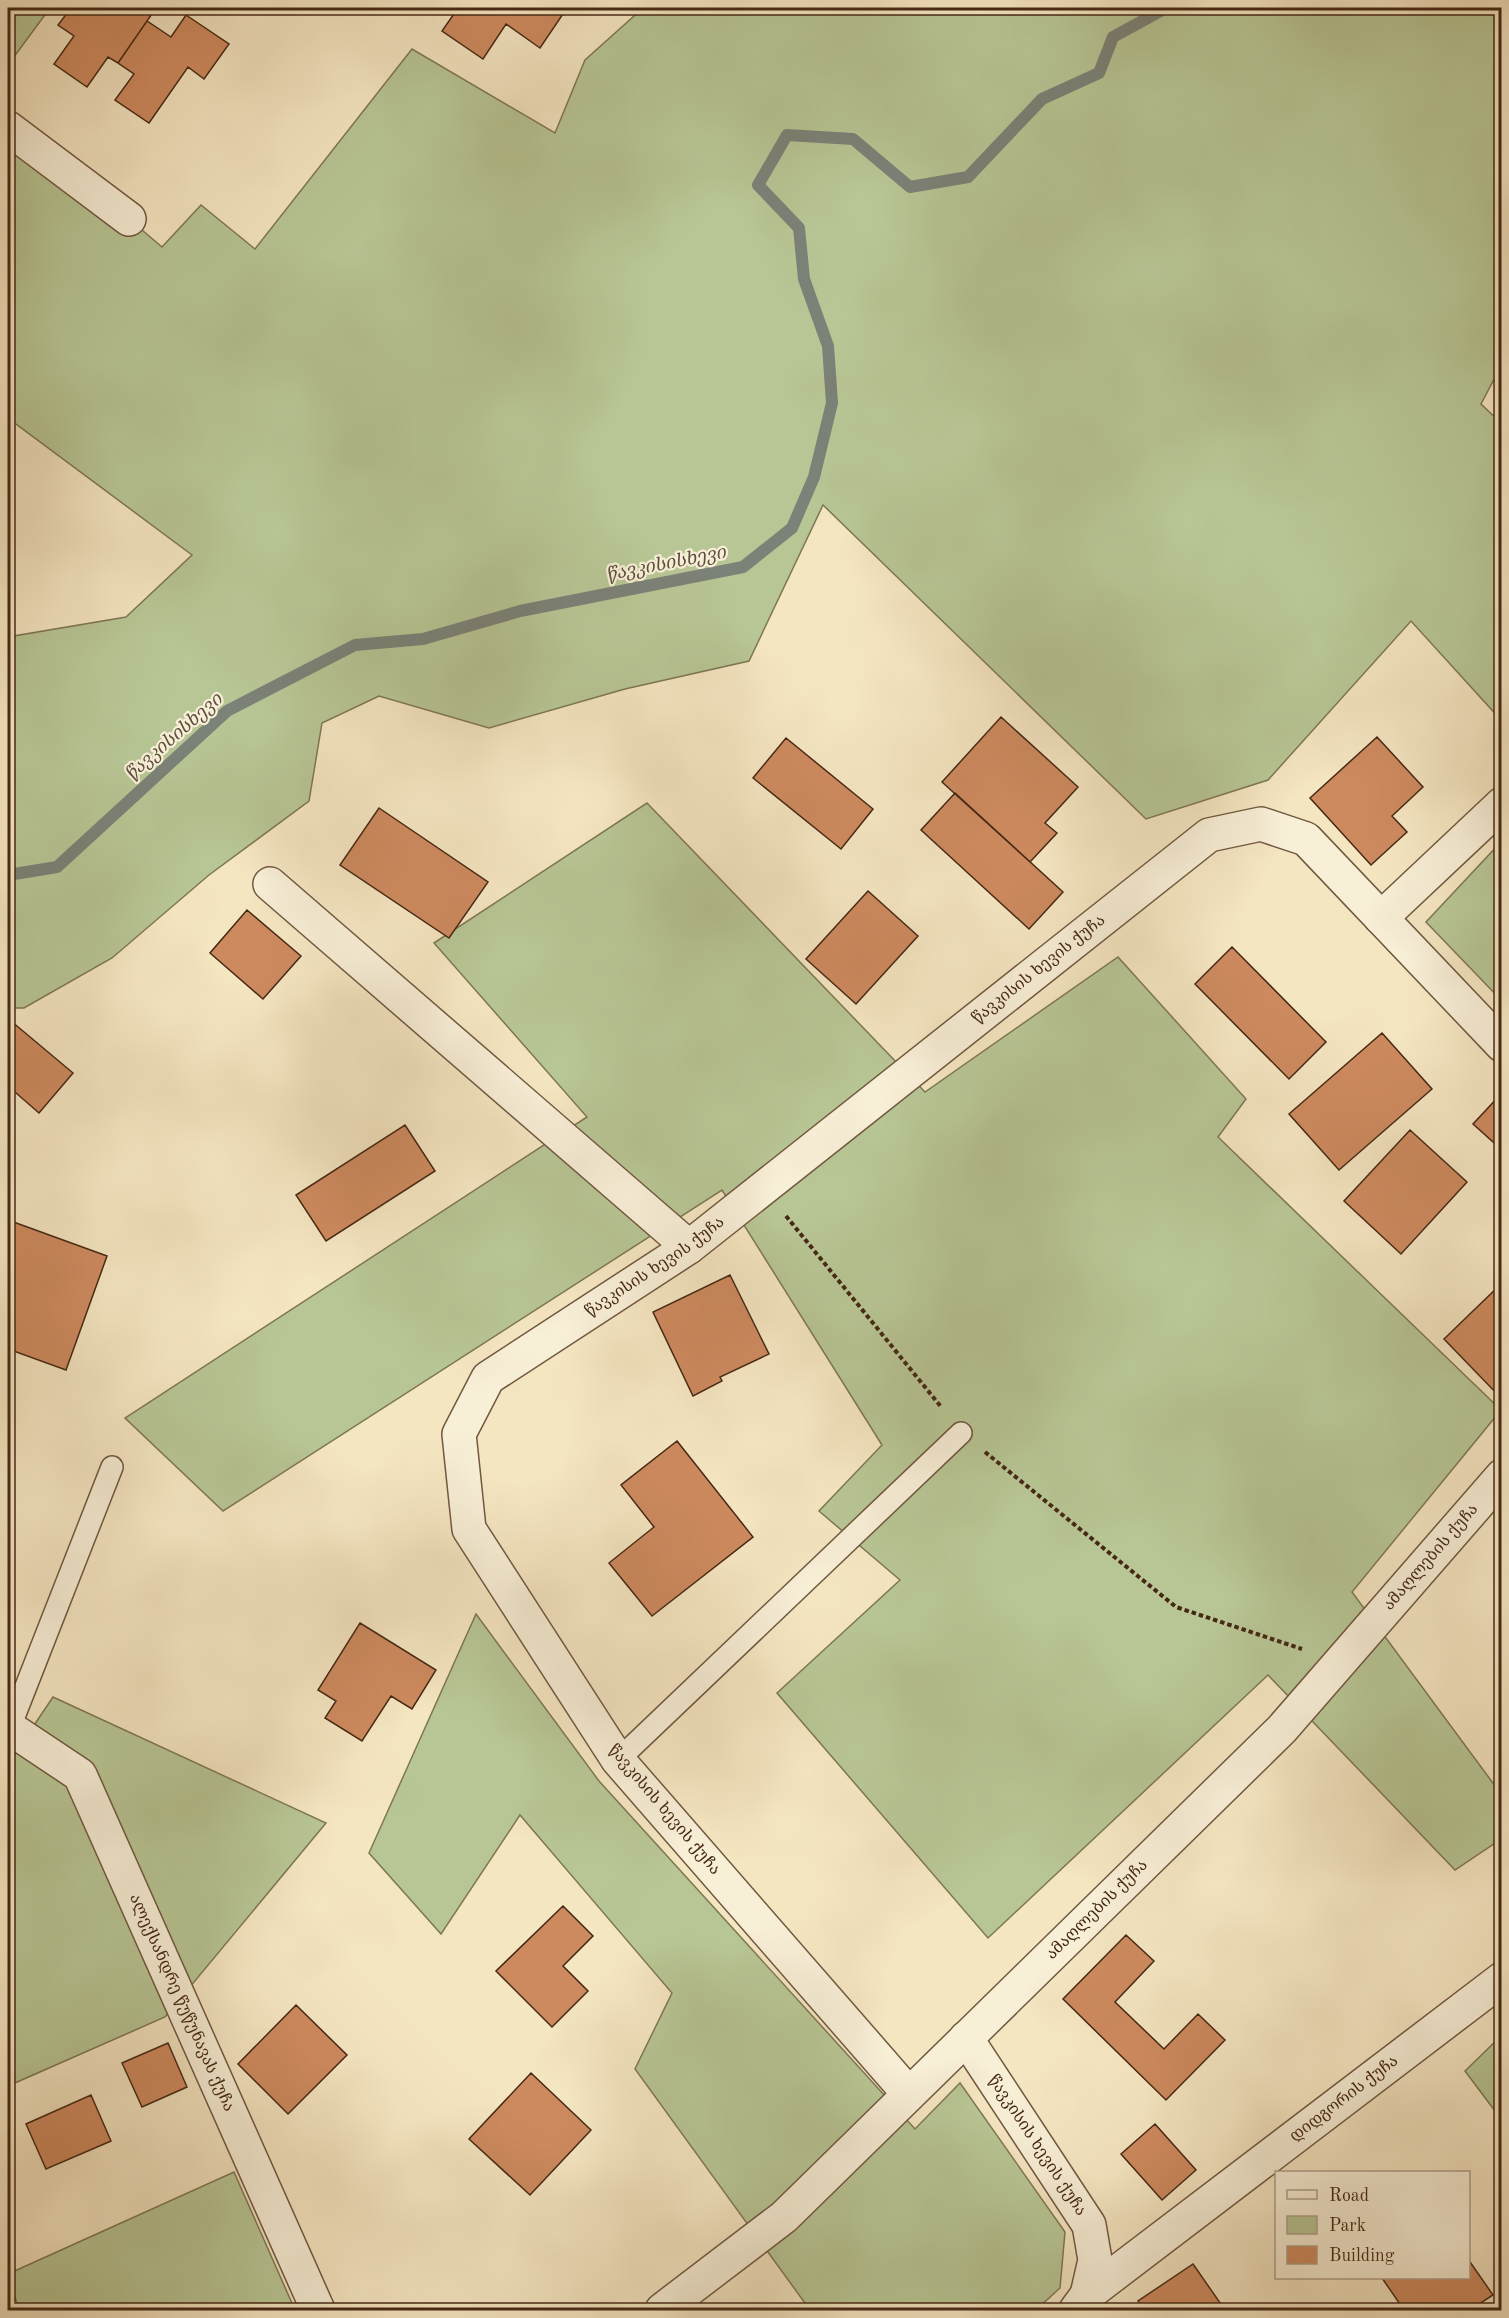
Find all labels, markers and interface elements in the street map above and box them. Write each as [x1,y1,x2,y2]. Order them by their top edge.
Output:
water label: წავკისისხევი [605,543,729,585]
water label: წავკისისხევი [122,689,228,784]
street label: წავკისის ხევის ქუჩა [970,912,1108,1027]
street label: წავკისის ხევის ქუჩა [583,1214,728,1320]
street label: ამაღლების ქუჩა [1381,1501,1481,1614]
street label: წავკისის ხევის ქუჩა [605,1742,723,1878]
street label: ამაღლების ქუჩა [1044,1857,1151,1963]
street label: ალექსანდრე წუწუნავას ქუჩა [126,1892,237,2114]
street label: დიდგორის ქუჩა [1287,2053,1401,2145]
street label: წავკისის ხევის ქუჩა [985,2073,1089,2219]
legend [1275,2171,1470,2279]
text: Road [1329,2187,1369,2205]
text: Park [1329,2217,1366,2235]
text: Building [1329,2247,1395,2265]

